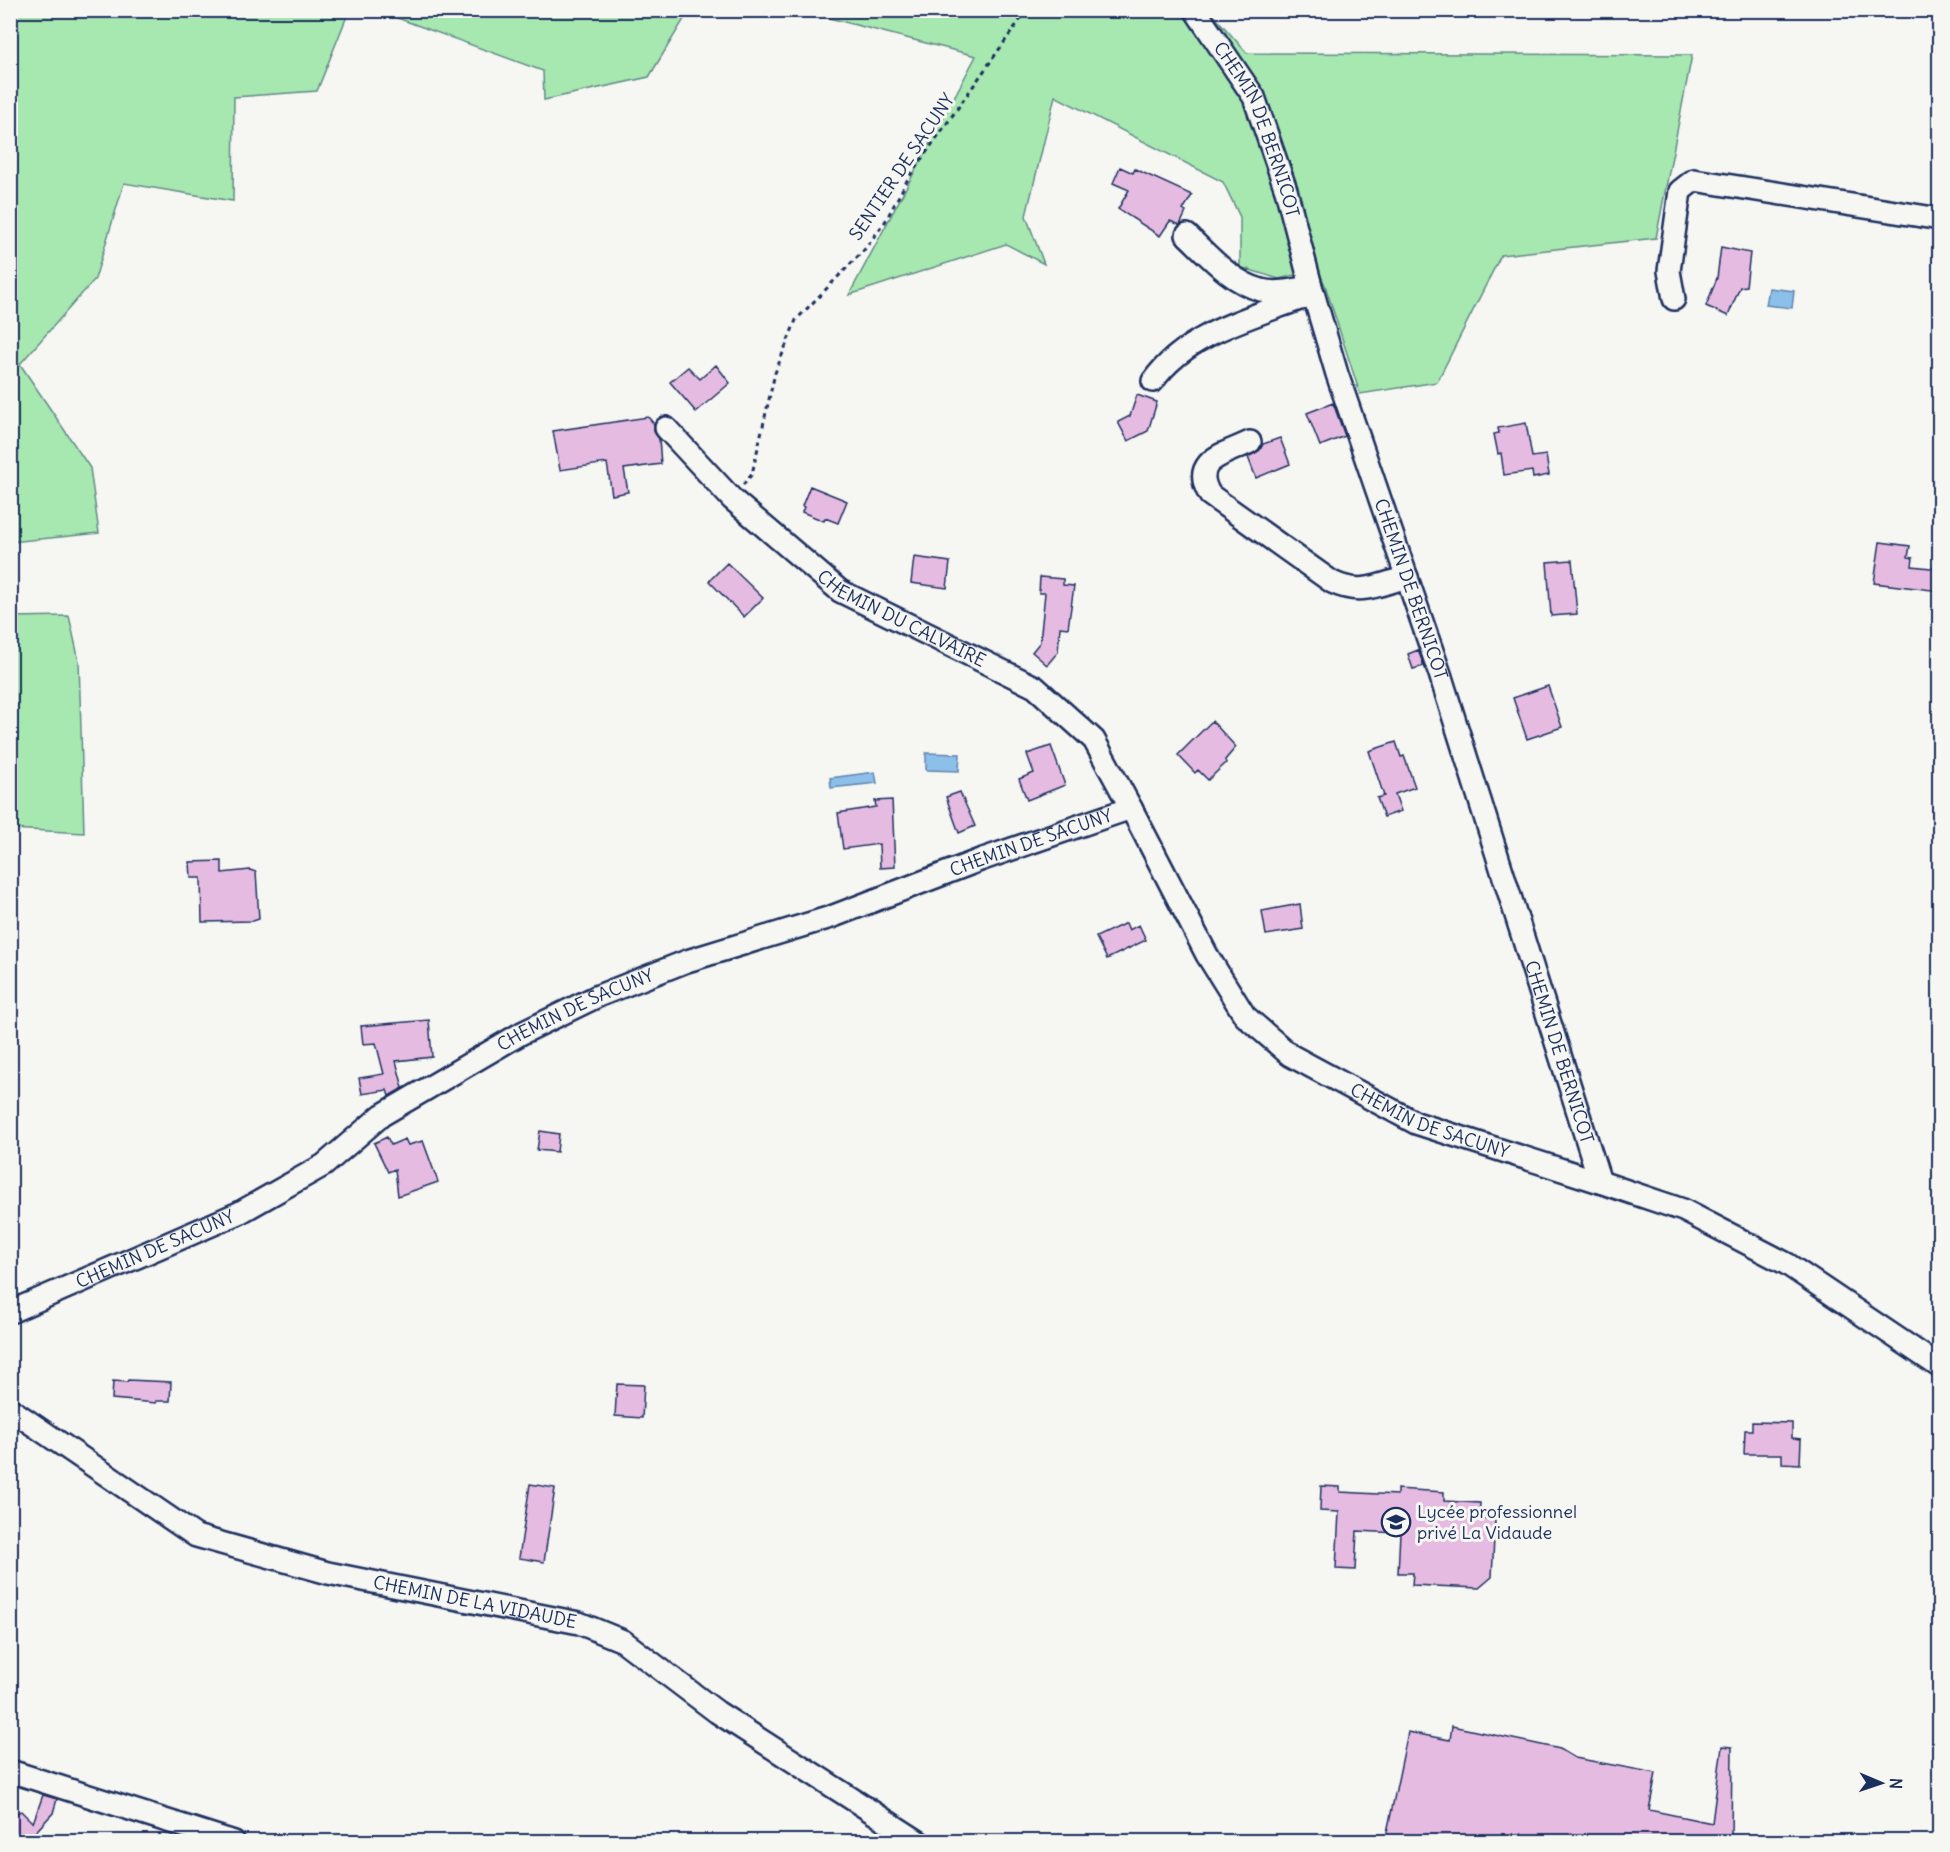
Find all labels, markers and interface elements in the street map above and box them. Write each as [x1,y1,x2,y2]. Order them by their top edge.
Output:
street label: CHEMIN DE BERNICOT [1209,37,1305,220]
street label: SENTIER DE SACUNY [844,89,959,245]
street label: CHEMIN DE BERNICOT [1370,495,1453,683]
street label: CHEMIN DU CALVAIRE [813,565,990,672]
street label: CHEMIN DE SACUNY [946,803,1115,881]
street label: CHEMIN DE BERNICOT [1520,958,1599,1146]
street label: CHEMIN DE SACUNY [493,963,657,1056]
street label: CHEMIN DE SACUNY [1346,1078,1512,1163]
street label: CHEMIN DE SACUNY [72,1204,238,1293]
place label: Lycée professionnel privé La Vidaude [1417,1500,1577,1544]
school or university icon: Lycée professionnel privé La Vidaude [1380,1506,1412,1538]
street label: CHEMIN DE LA VIDAUDE [371,1570,579,1633]
north arrow [1851,1753,1911,1813]
text: N [1886,1778,1906,1789]

